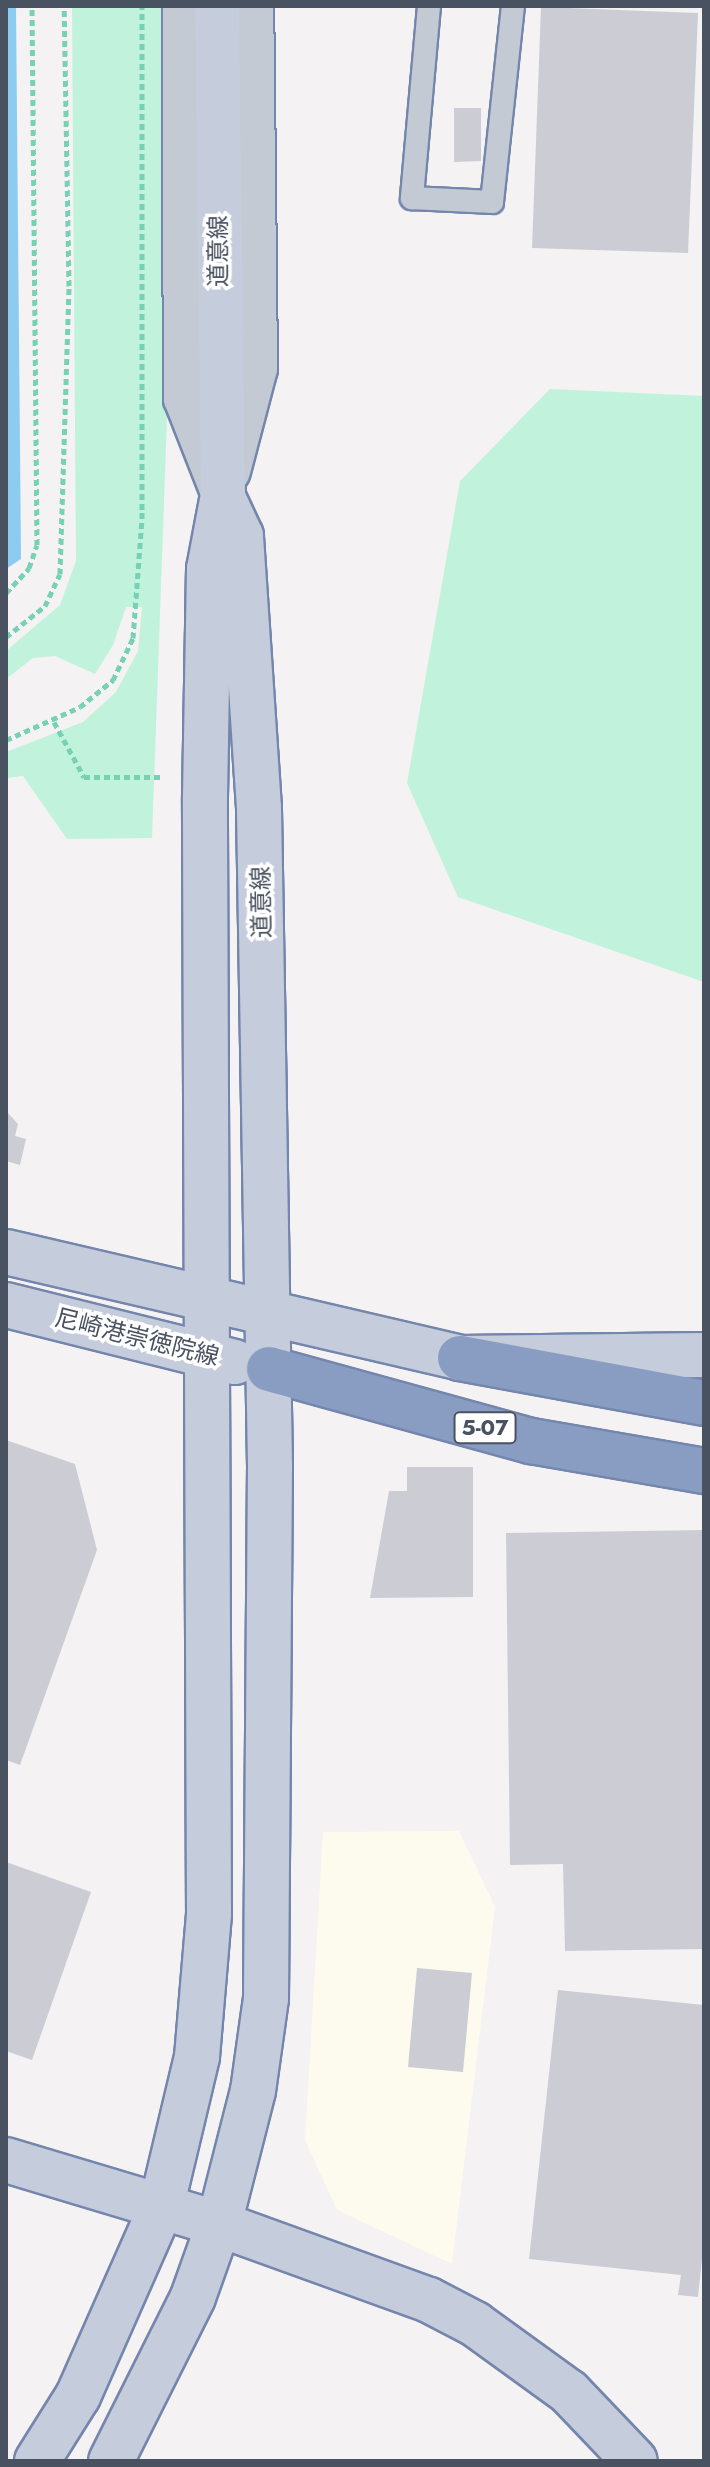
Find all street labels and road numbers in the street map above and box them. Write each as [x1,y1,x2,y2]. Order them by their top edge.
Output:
street label: 道意線 [204,215,232,287]
street label: 道意線 [246,866,276,938]
street label: 尼崎港崇徳院線 [52,1303,222,1371]
road number: 5-07 [453,1410,517,1446]

